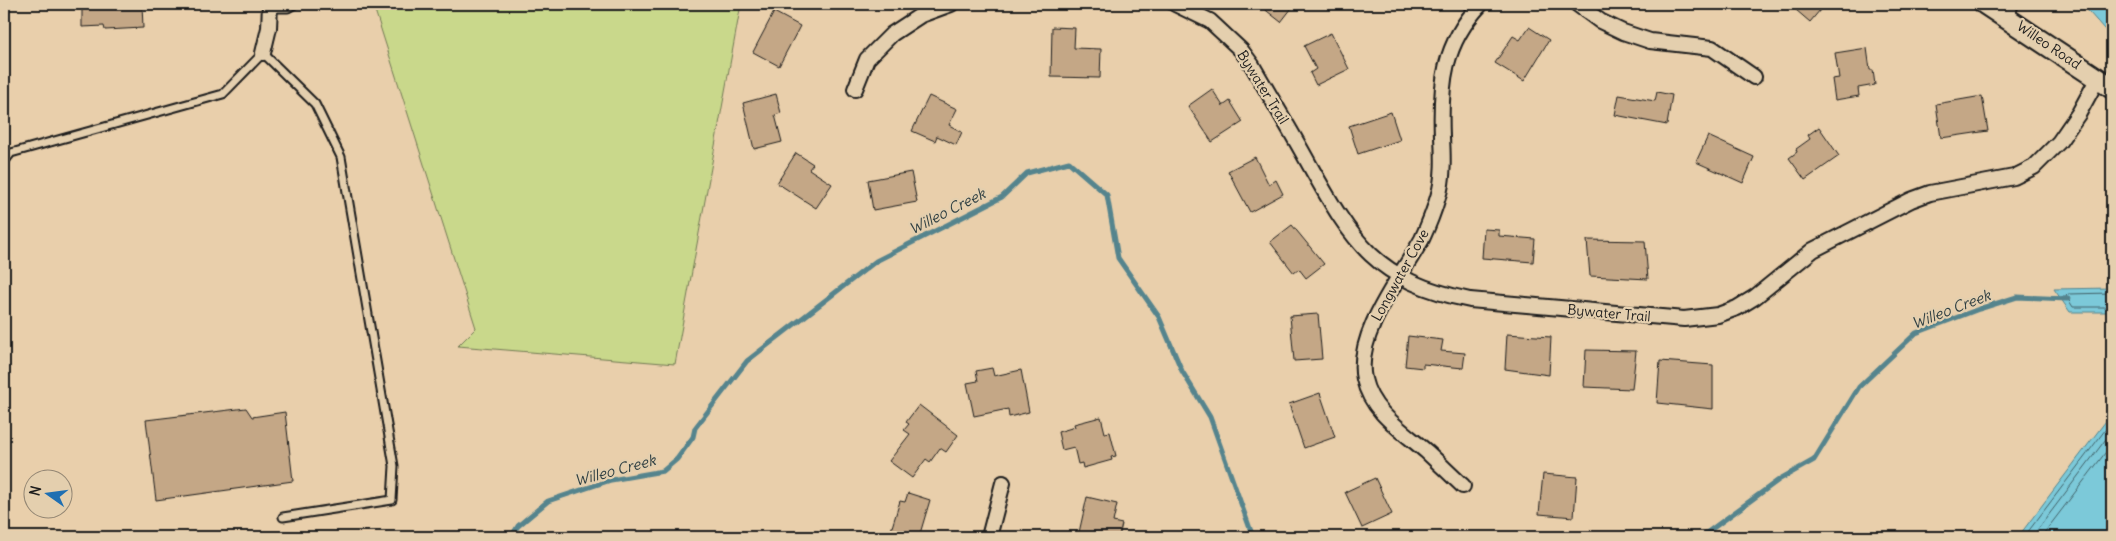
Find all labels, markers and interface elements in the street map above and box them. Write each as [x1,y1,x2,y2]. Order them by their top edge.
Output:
street label: Willeo Road [2013,17,2085,73]
street label: Bywater Trail [1233,47,1293,127]
water label: Willeo Creek [906,183,990,238]
street label: Longwater Cove [1367,226,1433,324]
water label: Willeo Creek [1909,285,1994,333]
street label: Bywater Trail [1567,300,1651,326]
water label: Willeo Creek [572,450,659,490]
north arrow [22,468,72,518]
text: N [25,484,45,498]

